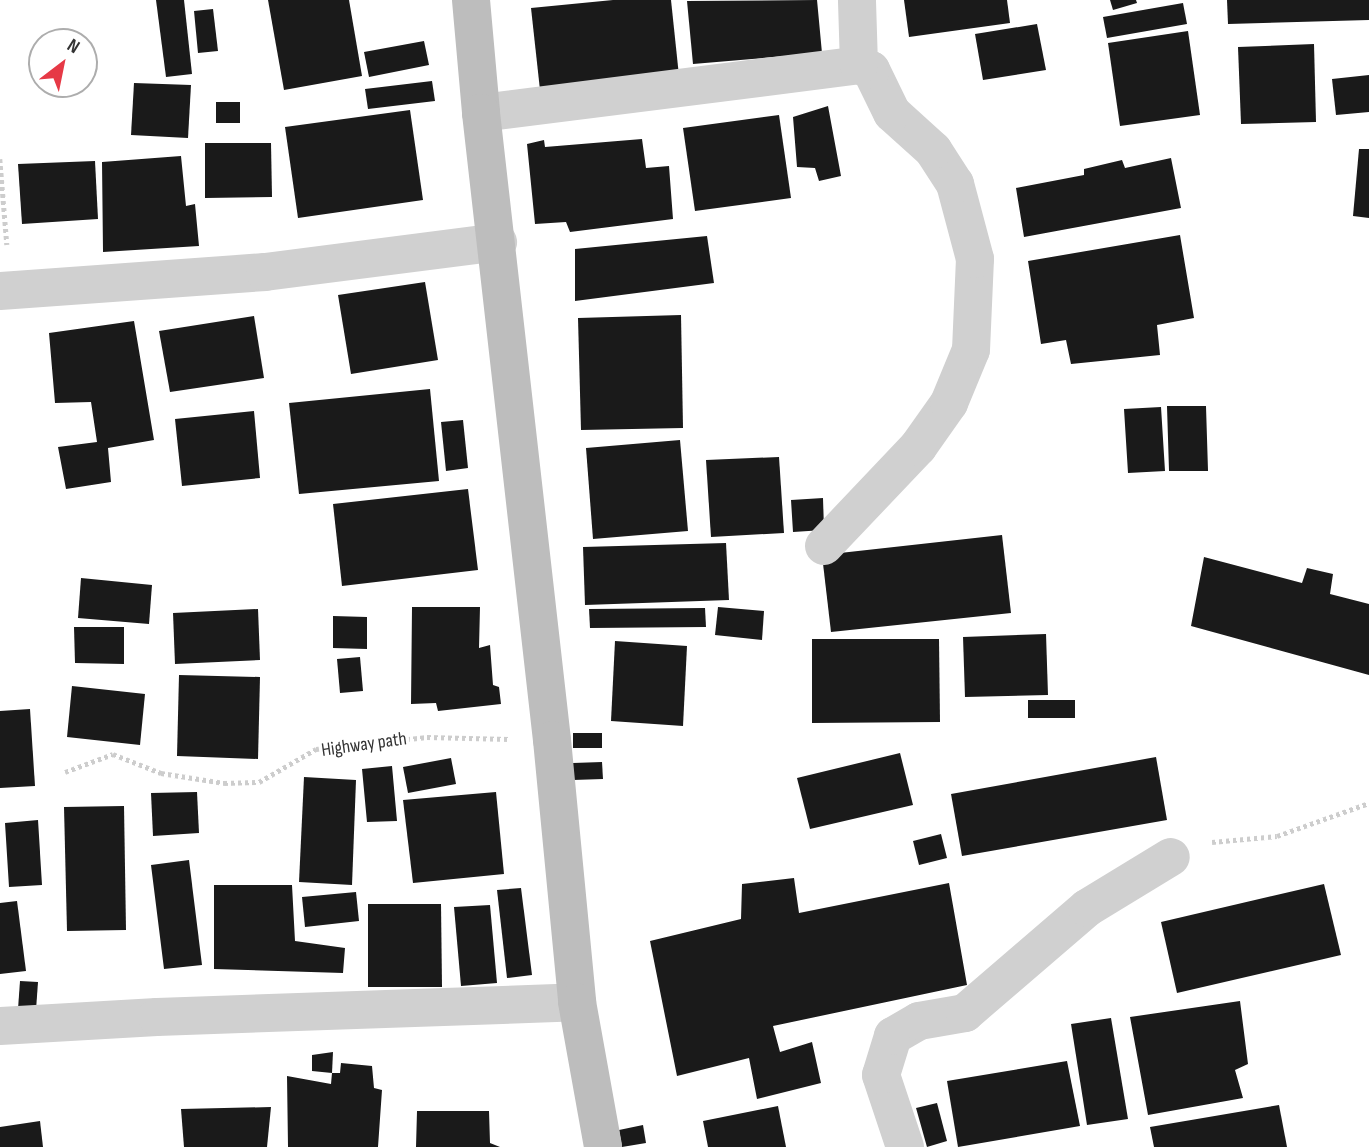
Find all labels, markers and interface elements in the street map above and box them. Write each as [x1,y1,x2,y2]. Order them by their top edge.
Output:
north arrow [28,28,98,98]
text: N [63,34,84,59]
street label: Highway path [320,728,408,762]

